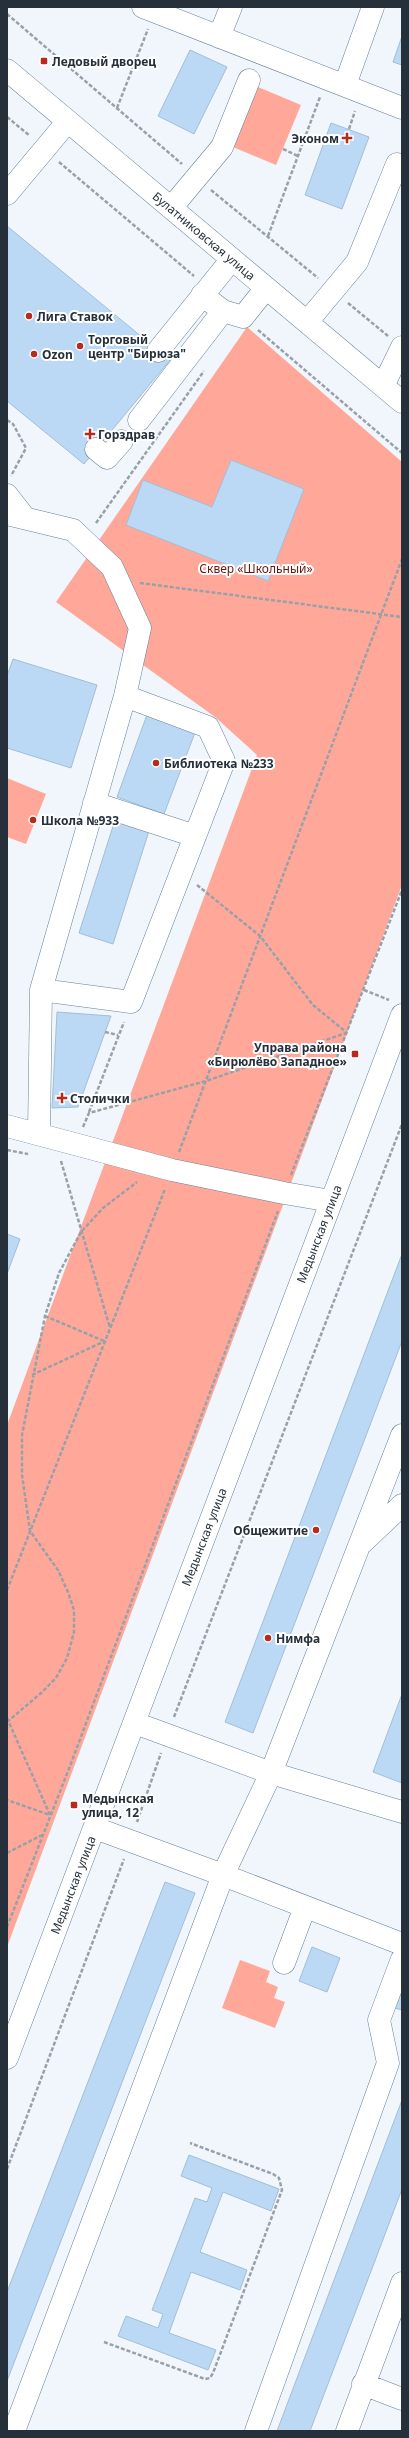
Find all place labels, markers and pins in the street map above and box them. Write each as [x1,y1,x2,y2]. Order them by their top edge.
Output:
place label: Ледовый дворец [52,53,156,70]
marker: Ледовый дворец [39,56,49,66]
place label: Эконом [291,130,339,147]
marker: Эконом [342,133,352,143]
place label: Лига Ставок [37,308,113,325]
marker: Лига Ставок [24,311,34,321]
place label: Торговый центр "Бирюза" [88,331,186,362]
marker: Торговый центр "Бирюза" [75,341,85,351]
place label: Ozon [42,346,73,363]
marker: Ozon [29,349,39,359]
place label: Горздрав [98,426,155,443]
marker: Горздрав [85,429,95,439]
place label: Библиотека №233 [164,755,274,772]
marker: Библиотека №233 [151,758,161,768]
place label: Школа №933 [41,812,119,829]
marker: Школа №933 [28,815,38,825]
place label: Управа района «Бирюлёво Западное» [207,1039,347,1070]
marker: Управа района «Бирюлёво Западное» [350,1049,360,1059]
place label: Столички [70,1090,130,1107]
marker: Столички [57,1093,67,1103]
place label: Общежитие [233,1522,308,1539]
marker: Общежитие [311,1525,321,1535]
place label: Нимфа [276,1630,320,1647]
marker: Нимфа [263,1633,273,1643]
place label: Медынская улица, 12 [81,1790,154,1821]
marker: Медынская улица, 12 [69,1800,79,1810]

